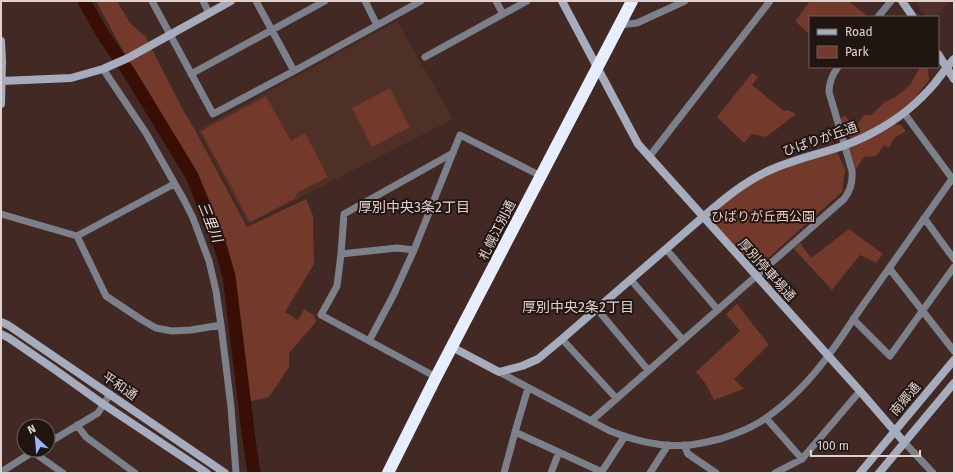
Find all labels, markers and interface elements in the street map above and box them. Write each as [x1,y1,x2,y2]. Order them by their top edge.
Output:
legend [809,16,939,68]
text: Road [845,25,873,39]
text: Park [845,45,869,59]
street label: ひばりが丘通 [781,119,859,159]
street label: 札幌江別通 [476,198,518,262]
water label: 三里川 [194,199,226,247]
district label: 厚別中央3条2丁目 [358,199,470,216]
park label: ひばりが丘西公園 [711,209,815,224]
street label: 厚別停車場通 [735,236,799,304]
district label: 厚別中央2条2丁目 [522,299,634,316]
street label: 平和通 [100,369,140,403]
street label: 南郷通 [887,379,923,419]
north arrow [16,418,56,458]
text: N [26,422,38,437]
scale bar [811,432,920,458]
text: 100 m [817,439,849,453]

